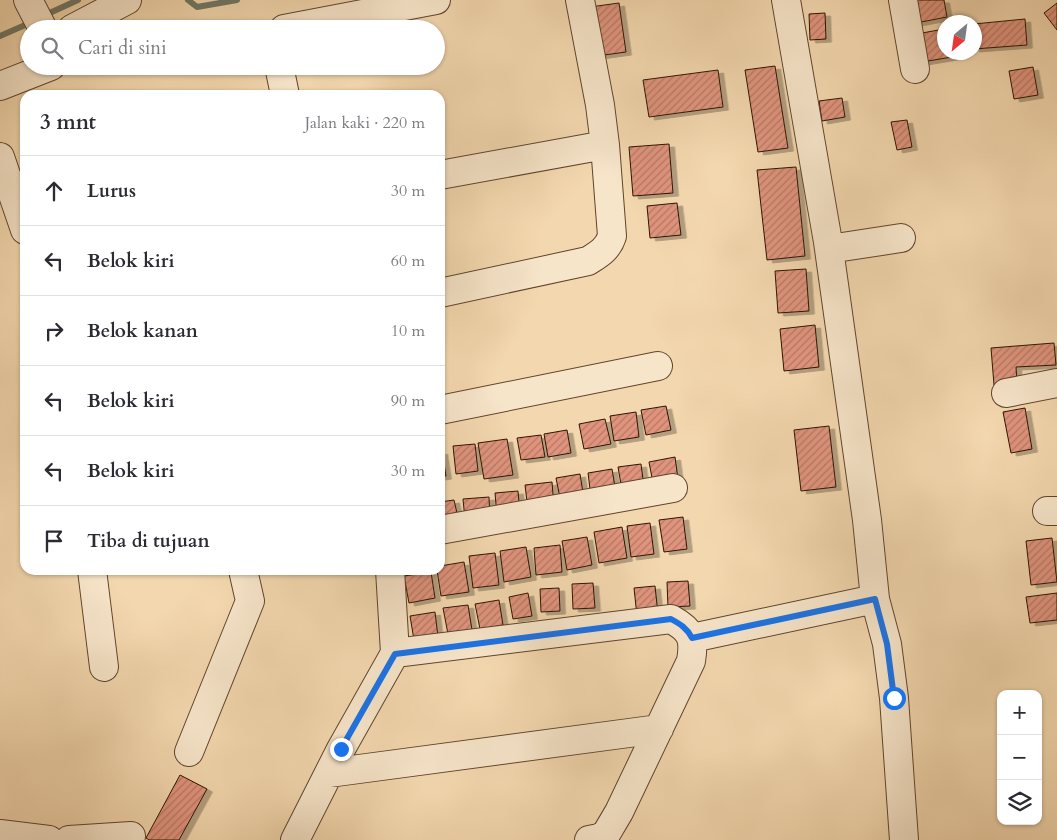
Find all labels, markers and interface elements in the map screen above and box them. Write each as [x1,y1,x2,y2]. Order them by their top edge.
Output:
north arrow [937,15,982,60]
search box [20,20,445,75]
icon: search [38,34,66,62]
text: Cari di sini [78,35,167,61]
text: 3 mnt [40,108,96,137]
text: Jalan kaki · 220 m [305,112,425,134]
icon: ahead [40,177,68,205]
text: Lurus [87,178,136,204]
text: 30 m [391,180,425,202]
icon: left [40,247,68,275]
text: Belok kiri [87,248,174,274]
text: 60 m [391,250,425,272]
icon: right [40,317,68,345]
text: Belok kanan [87,318,198,344]
text: 10 m [391,320,425,342]
icon: left [40,387,68,415]
text: Belok kiri [87,388,174,414]
text: 90 m [391,390,425,412]
icon: left [40,457,68,485]
text: Belok kiri [87,458,174,484]
text: 30 m [391,460,425,482]
icon: arrive [40,527,68,555]
text: Tiba di tujuan [87,528,210,554]
route start [883,687,906,710]
map controls [997,690,1042,825]
button: + [997,690,1042,735]
button: − [997,735,1042,780]
route end [330,738,353,761]
button: layers [997,780,1042,825]

